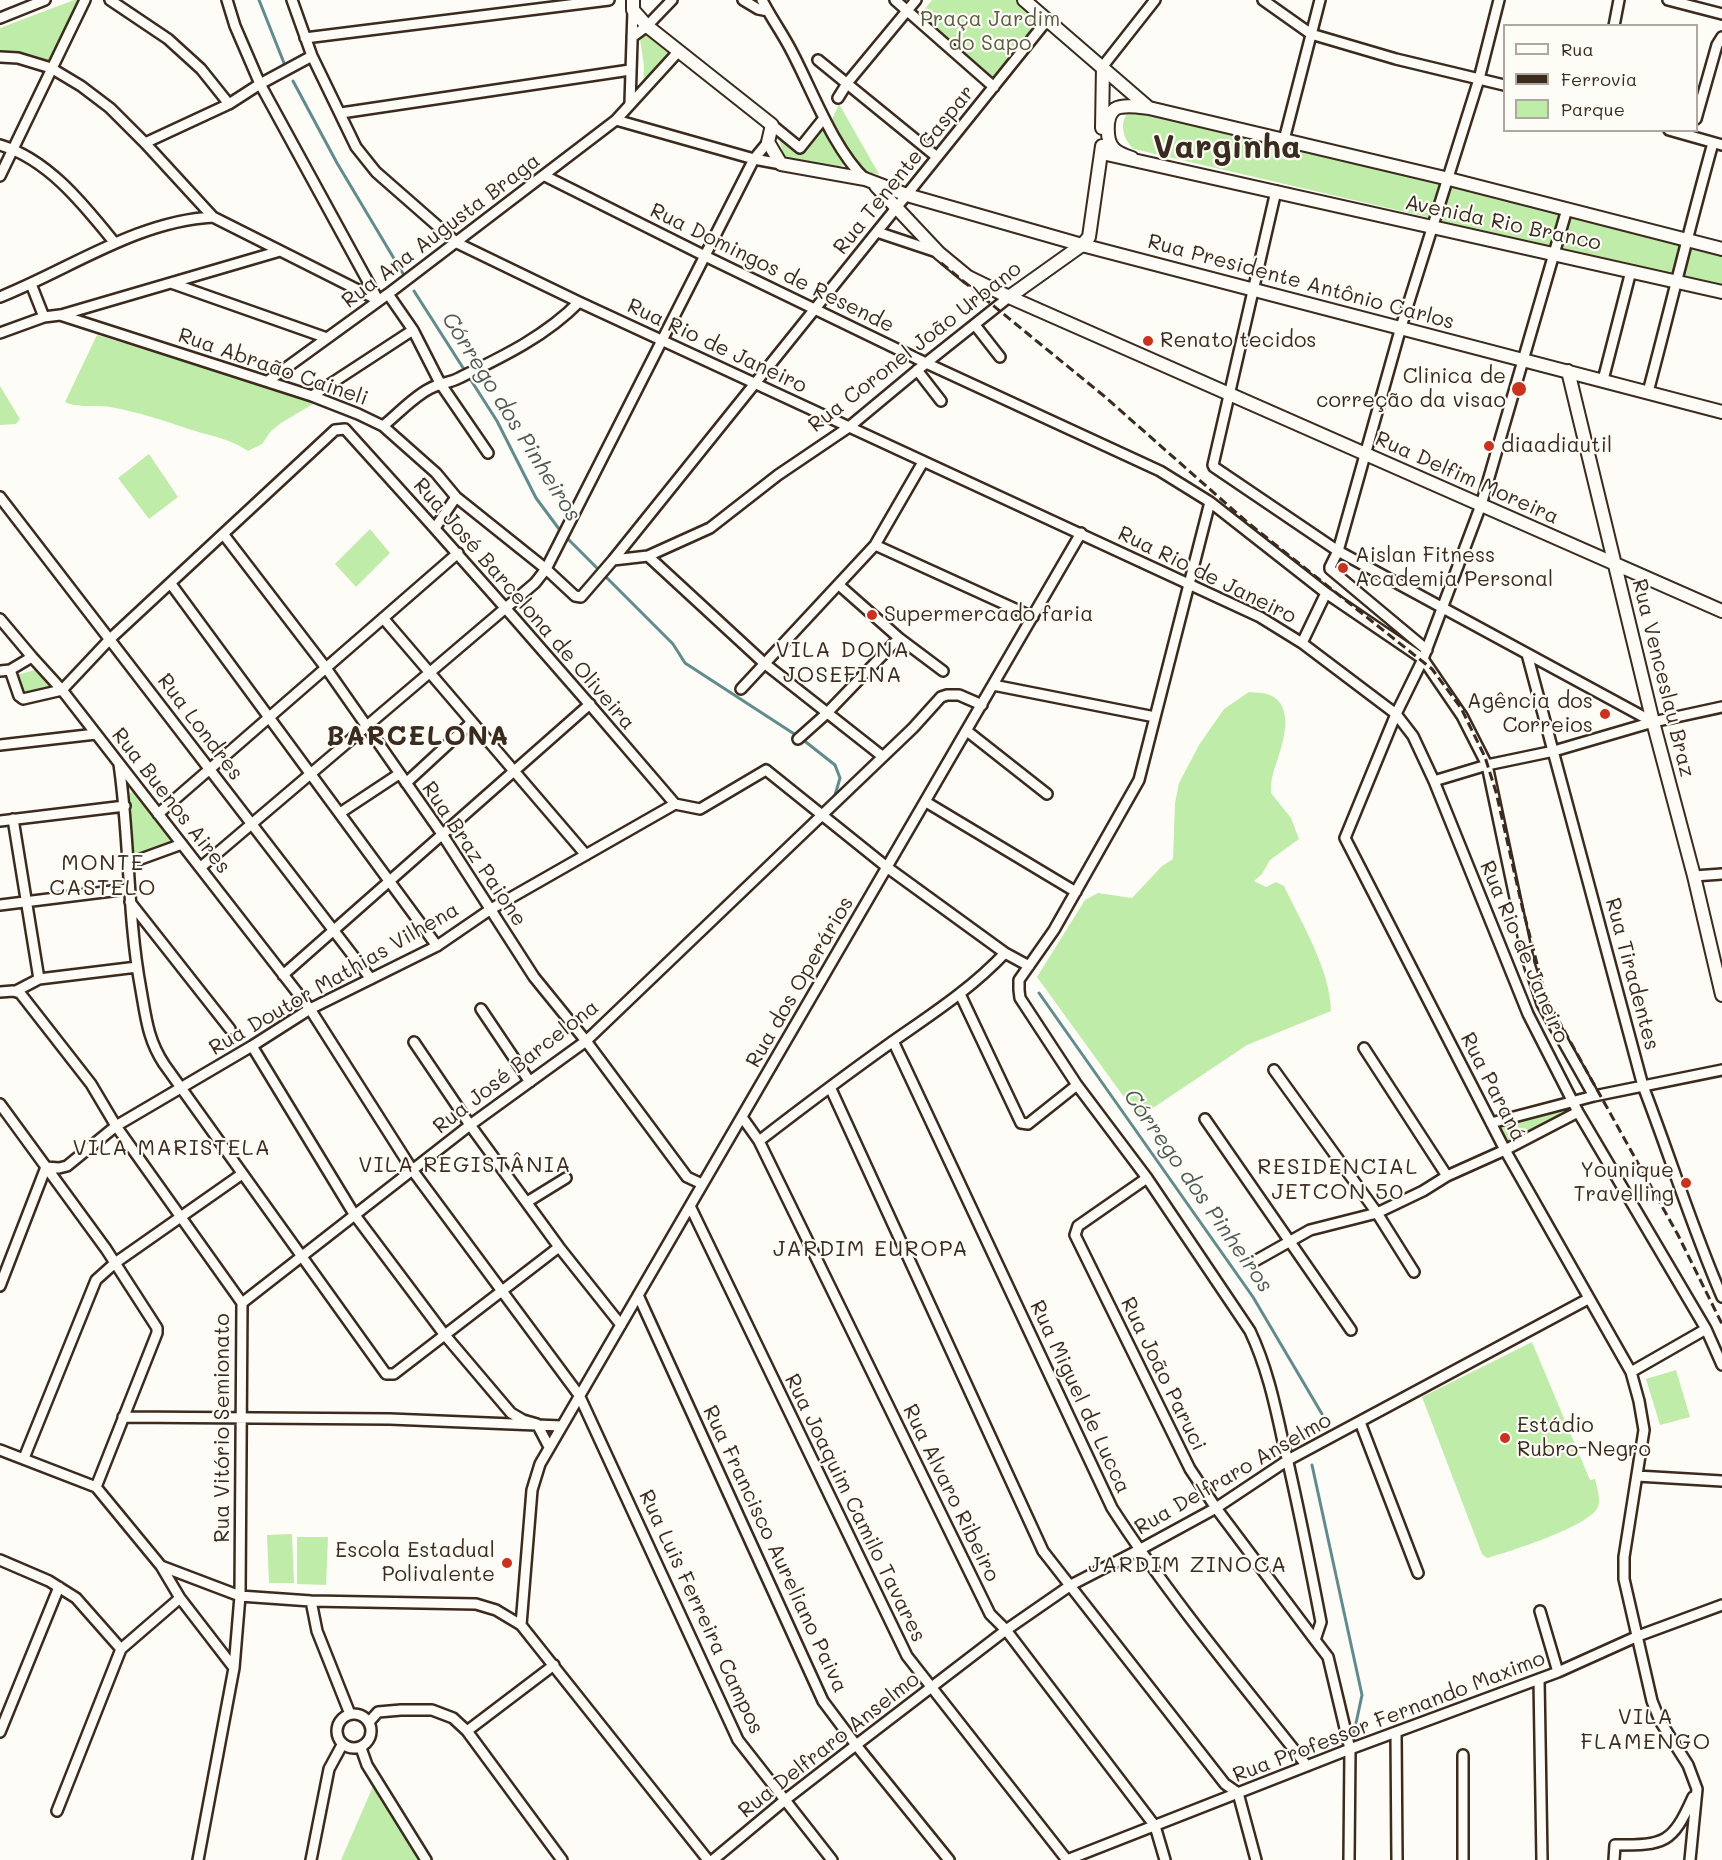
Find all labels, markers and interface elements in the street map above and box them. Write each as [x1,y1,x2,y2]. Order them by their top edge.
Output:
park label: Praça Jardim do Sapo [920,7,1060,57]
legend [1503,24,1698,132]
text: Rua [1561,37,1594,61]
text: Ferrovia [1561,67,1637,91]
street label: Rua Tenente Gaspar [828,80,980,260]
text: Parque [1561,97,1625,121]
district label: Varginha [1153,128,1301,168]
street label: Rua Ana Augusta Braga [337,148,545,314]
street label: Avenida Rio Branco [1403,190,1603,256]
street label: Rua Domingos de Resende [646,198,898,338]
street label: Rua Presidente Antônio Carlos [1145,229,1457,335]
street label: Rua Coronel João Urbano [804,256,1026,438]
street label: Rua Rio de Janeiro [623,293,811,399]
water label: Córrego dos Pinheiros [436,307,586,527]
street label: Rua Abraão Caineli [175,323,371,411]
place label: Renato tecidos [1160,328,1317,354]
marker: Renato tecidos [1141,334,1155,348]
place label: Clinica de correção da visao [1316,364,1506,414]
marker: Clinica de correção da visao [1510,380,1528,398]
street label: Rua Delfim Moreira [1371,426,1563,530]
place label: diaadiautil [1501,433,1612,459]
marker: diaadiautil [1482,439,1496,453]
street label: Rua José Barcelona de Oliveira [408,473,640,735]
street label: Rua Rio de Janeiro [1114,521,1300,629]
place label: Aislan Fitness Academia Personal [1355,543,1553,593]
marker: Aislan Fitness Academia Personal [1336,561,1350,575]
street label: Rua Venceslau Braz [1626,576,1700,780]
place label: Supermercado faria [884,602,1093,628]
marker: Supermercado faria [865,608,879,622]
district label: VILA DONA JOSEFINA [775,637,911,688]
street label: Rua Londres [152,669,248,785]
place label: Agência dos Correios [1467,689,1593,739]
marker: Agência dos Correios [1598,707,1612,721]
district label: BARCELONA [326,721,510,753]
street label: Rua Buenos Aires [106,723,236,879]
street label: Rua Braz Paione [416,777,532,931]
district label: MONTE CASTELO [49,850,157,902]
street label: Rua Rio de Janeiro [1474,857,1574,1047]
street label: Rua dos Operários [741,892,859,1072]
street label: Rua Tiradentes [1600,895,1664,1053]
street label: Rua Doutor Mathias Vilhena [205,897,463,1061]
street label: Rua José Barcelona [428,995,604,1139]
street label: Rua Paraná [1455,1028,1531,1146]
water label: Córrego dos Pinheiros [1118,1084,1278,1298]
district label: VILA MARISTELA [72,1135,272,1161]
district label: VILA REGISTÂNIA [358,1152,572,1178]
district label: RESIDENCIAL JETCON 50 [1257,1154,1419,1206]
place label: Younique Travelling [1574,1158,1674,1208]
marker: Younique Travelling [1679,1176,1693,1190]
district label: JARDIM EUROPA [773,1236,969,1262]
street label: Rua João Paruci [1115,1293,1211,1455]
street label: Rua Miguel de Lucca [1024,1297,1136,1497]
street label: Rua Vitório Semionato [210,1313,236,1543]
street label: Rua Joaquim Camilo Tavares [779,1370,931,1646]
street label: Rua Alvaro Ribeiro [897,1400,1005,1586]
street label: Rua Francisco Aureliano Paiva [697,1401,853,1697]
street label: Rua Delfraro Anselmo [1130,1407,1336,1541]
place label: Estádio Rubro-Negro [1517,1413,1651,1463]
marker: Estádio Rubro-Negro [1498,1431,1512,1445]
street label: Rua Luis Ferreira Campos [633,1486,769,1738]
place label: Escola Estadual Polivalente [335,1538,495,1588]
district label: JARDIM ZINOCA [1088,1552,1288,1578]
marker: Escola Estadual Polivalente [500,1556,514,1570]
street label: Rua Professor Fernando Maximo [1229,1646,1549,1788]
street label: Rua Delfraro Anselmo [733,1666,925,1824]
district label: VILA FLAMENGO [1580,1704,1712,1756]

